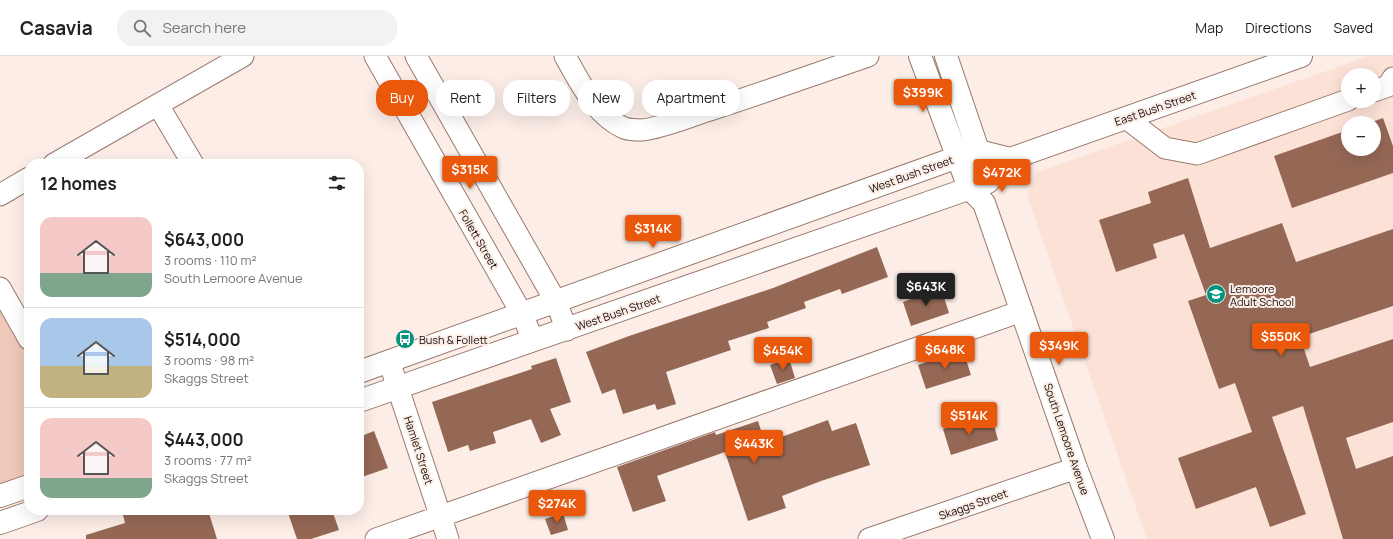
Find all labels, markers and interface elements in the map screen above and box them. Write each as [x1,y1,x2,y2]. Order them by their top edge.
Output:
search box [117,10,397,46]
text: Casavia [20,15,93,41]
icon: search [131,17,153,39]
text: Search here [163,17,246,38]
text: Map [1195,18,1223,37]
text: Directions [1245,18,1312,37]
text: Saved [1334,18,1373,37]
map controls [1341,68,1381,156]
button: + [1341,68,1381,108]
pin: $399K [895,79,951,113]
chip: Buy [376,80,428,116]
chip: Rent [436,80,495,116]
chip: Filters [503,80,570,116]
chip: New [578,80,634,116]
chip: Apartment [642,80,740,116]
text: $399K [903,83,943,101]
street label: East Bush Street [1112,87,1198,129]
button: − [1341,116,1381,156]
street label: West Bush Street [867,152,955,196]
pin: $315K [442,156,498,190]
pin: $472K [974,159,1030,193]
text: $315K [451,160,489,178]
text: $472K [982,163,1022,181]
text: 12 homes [40,172,117,195]
icon: filters [326,172,348,194]
street label: Follett Street [456,207,502,271]
pin: $314K [625,215,681,249]
text: $314K [634,219,672,237]
text: $643,000 [164,228,244,251]
icon: home [72,233,120,281]
text: 3 rooms · 110 m² [164,251,257,269]
text: South Lemoore Avenue [164,269,303,287]
pin: $643K [898,273,954,307]
text: $643K [906,277,946,295]
place label: Lemoore Adult School [1230,281,1294,309]
school or university icon: Lemoore Adult School [1205,283,1227,305]
street label: West Bush Street [574,290,662,334]
pin: $550K [1253,323,1309,357]
text: $550K [1261,327,1301,345]
text: $514,000 [164,328,241,351]
bus stop icon: Bush & Follett [394,328,416,350]
place label: Bush & Follett [419,332,488,347]
pin: $349K [1031,332,1087,366]
icon: home [72,334,120,382]
pin: $648K [917,336,973,370]
text: $349K [1039,336,1079,354]
pin: $454K [755,337,811,371]
text: $648K [925,340,965,358]
text: $454K [763,341,803,359]
text: 3 rooms · 98 m² [164,351,254,369]
text: Skaggs Street [164,369,249,387]
street label: South Lemoore Avenue [1041,381,1093,497]
pin: $514K [941,402,997,436]
text: $514K [950,406,988,424]
street label: Hamlet Street [401,414,437,486]
text: $443,000 [164,428,244,451]
pin: $443K [726,430,782,464]
icon: home [72,434,120,482]
text: $443K [734,434,774,452]
text: 3 rooms · 77 m² [164,451,252,469]
text: Skaggs Street [164,469,249,487]
street label: Skaggs Street [937,485,1009,523]
pin: $274K [529,490,585,524]
text: $274K [538,494,576,512]

